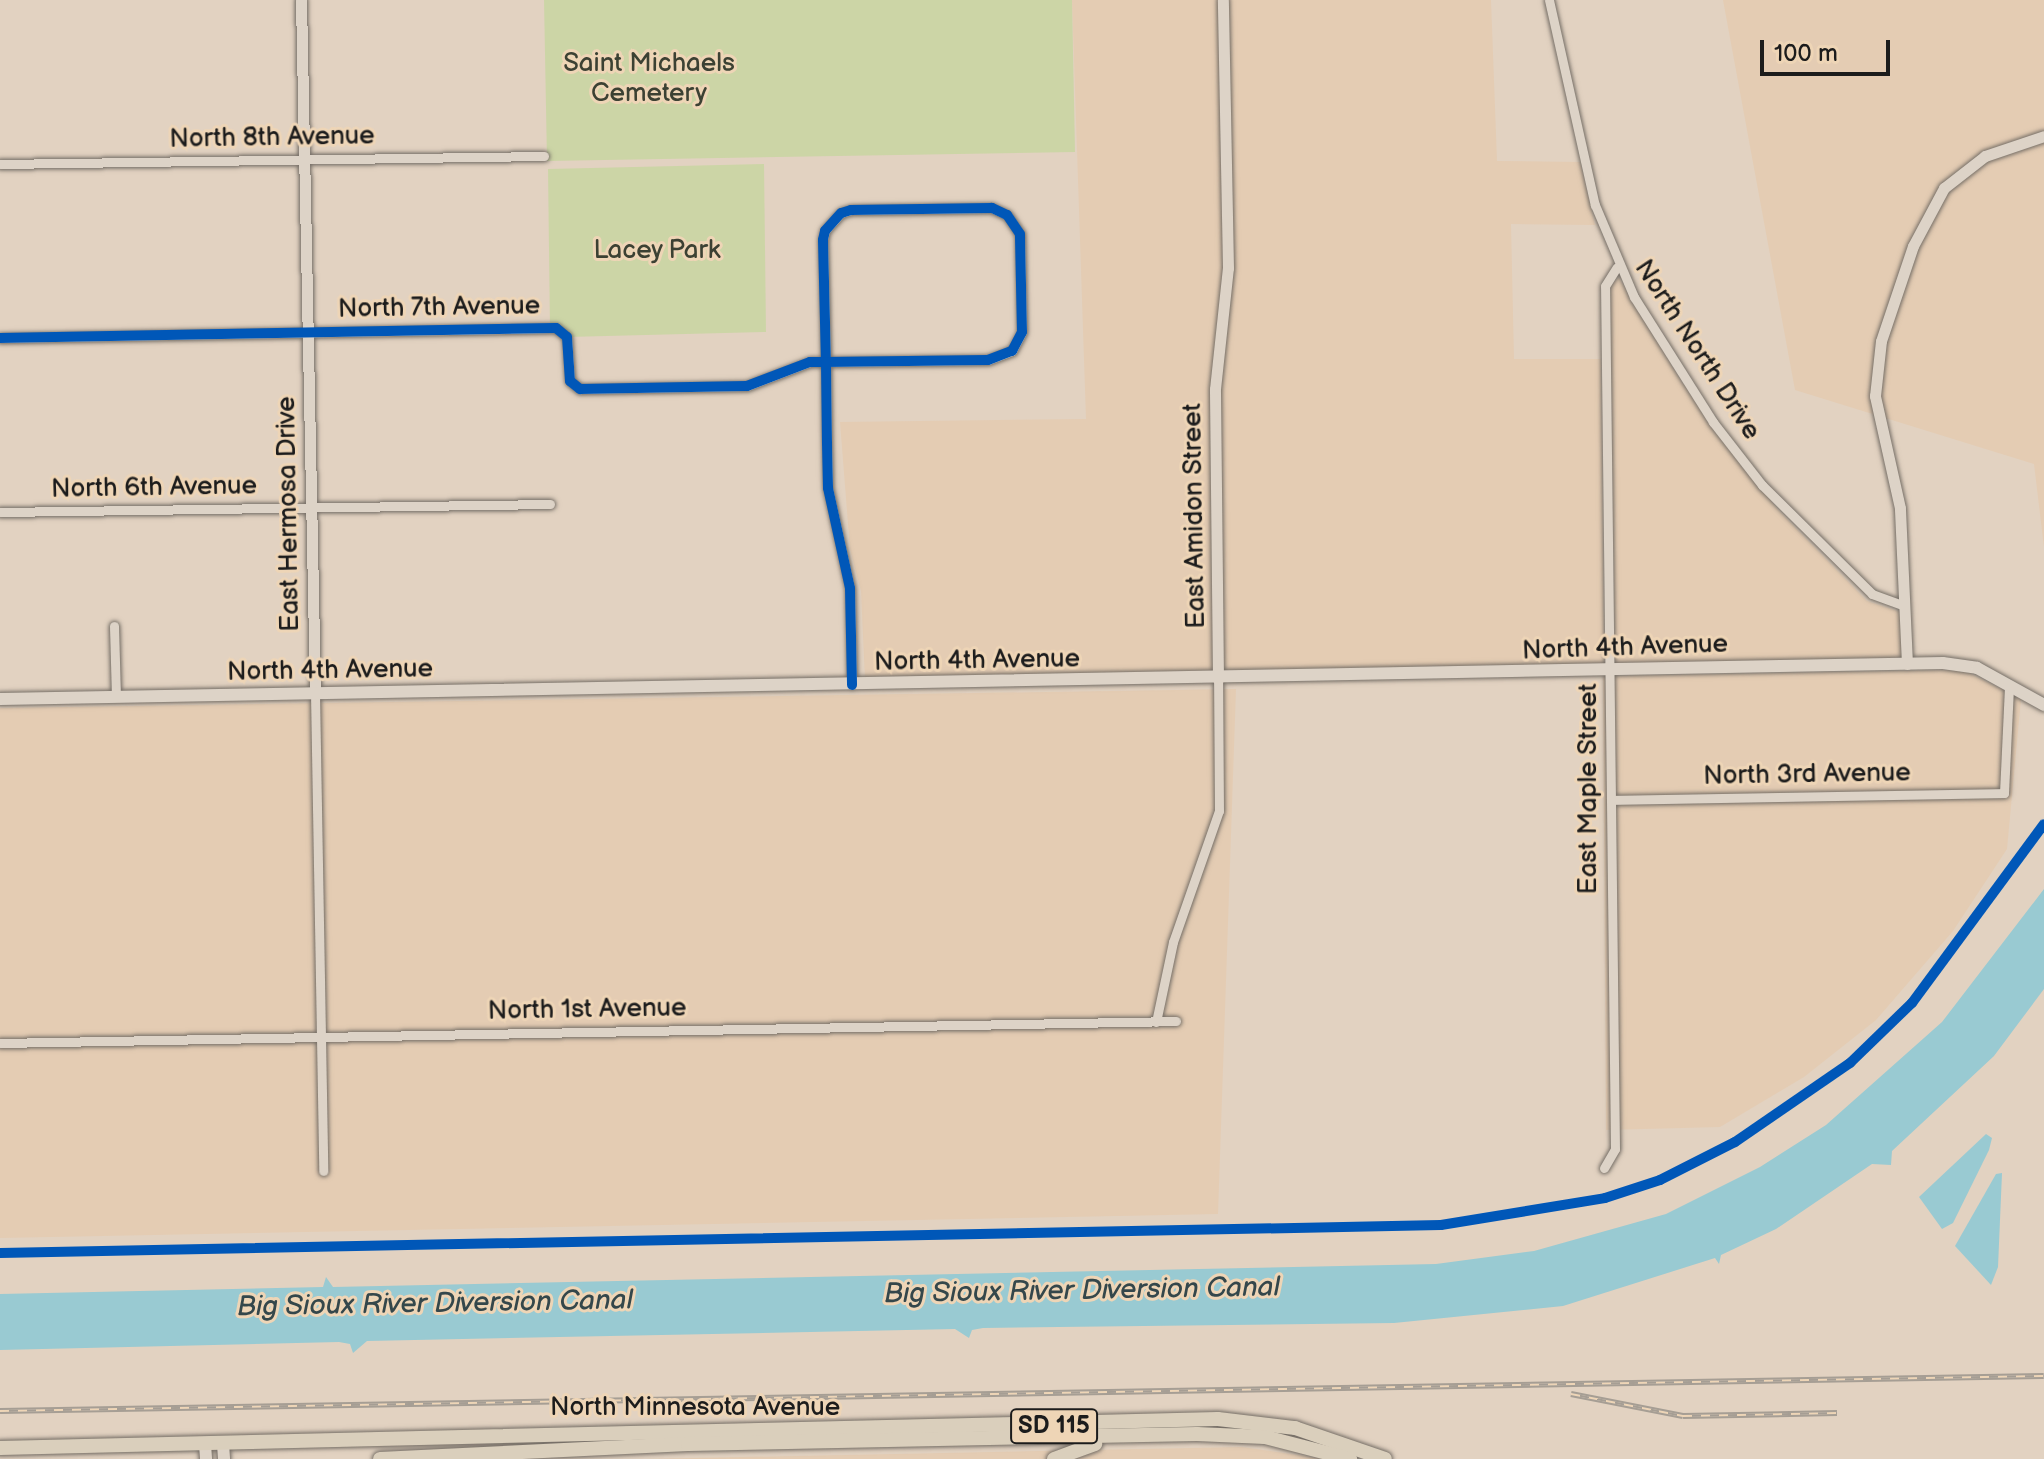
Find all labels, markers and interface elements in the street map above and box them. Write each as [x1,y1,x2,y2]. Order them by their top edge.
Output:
scale bar [1764,24,1894,74]
text: 100 m [1774,39,1838,68]
park label: Saint Michaels Cemetery [563,48,735,110]
street label: North 8th Avenue [169,121,375,155]
park label: Lacey Park [593,235,721,267]
street label: North North Drive [1627,254,1767,446]
street label: North 7th Avenue [337,291,541,325]
street label: East Hermosa Drive [271,396,307,632]
street label: East Amidon Street [1177,403,1213,629]
street label: North 6th Avenue [51,471,257,505]
street label: North 4th Avenue [1522,629,1728,667]
street label: North 4th Avenue [874,644,1080,678]
street label: North 4th Avenue [227,654,433,688]
street label: East Maple Street [1573,683,1605,895]
street label: North 3rd Avenue [1703,758,1911,792]
street label: North 1st Avenue [487,993,687,1027]
water label: Big Sioux River Diversion Canal [883,1271,1281,1311]
water label: Big Sioux River Diversion Canal [236,1284,634,1324]
street label: North Minnesota Avenue [550,1392,840,1424]
road number: SD 115 [1010,1406,1098,1446]

